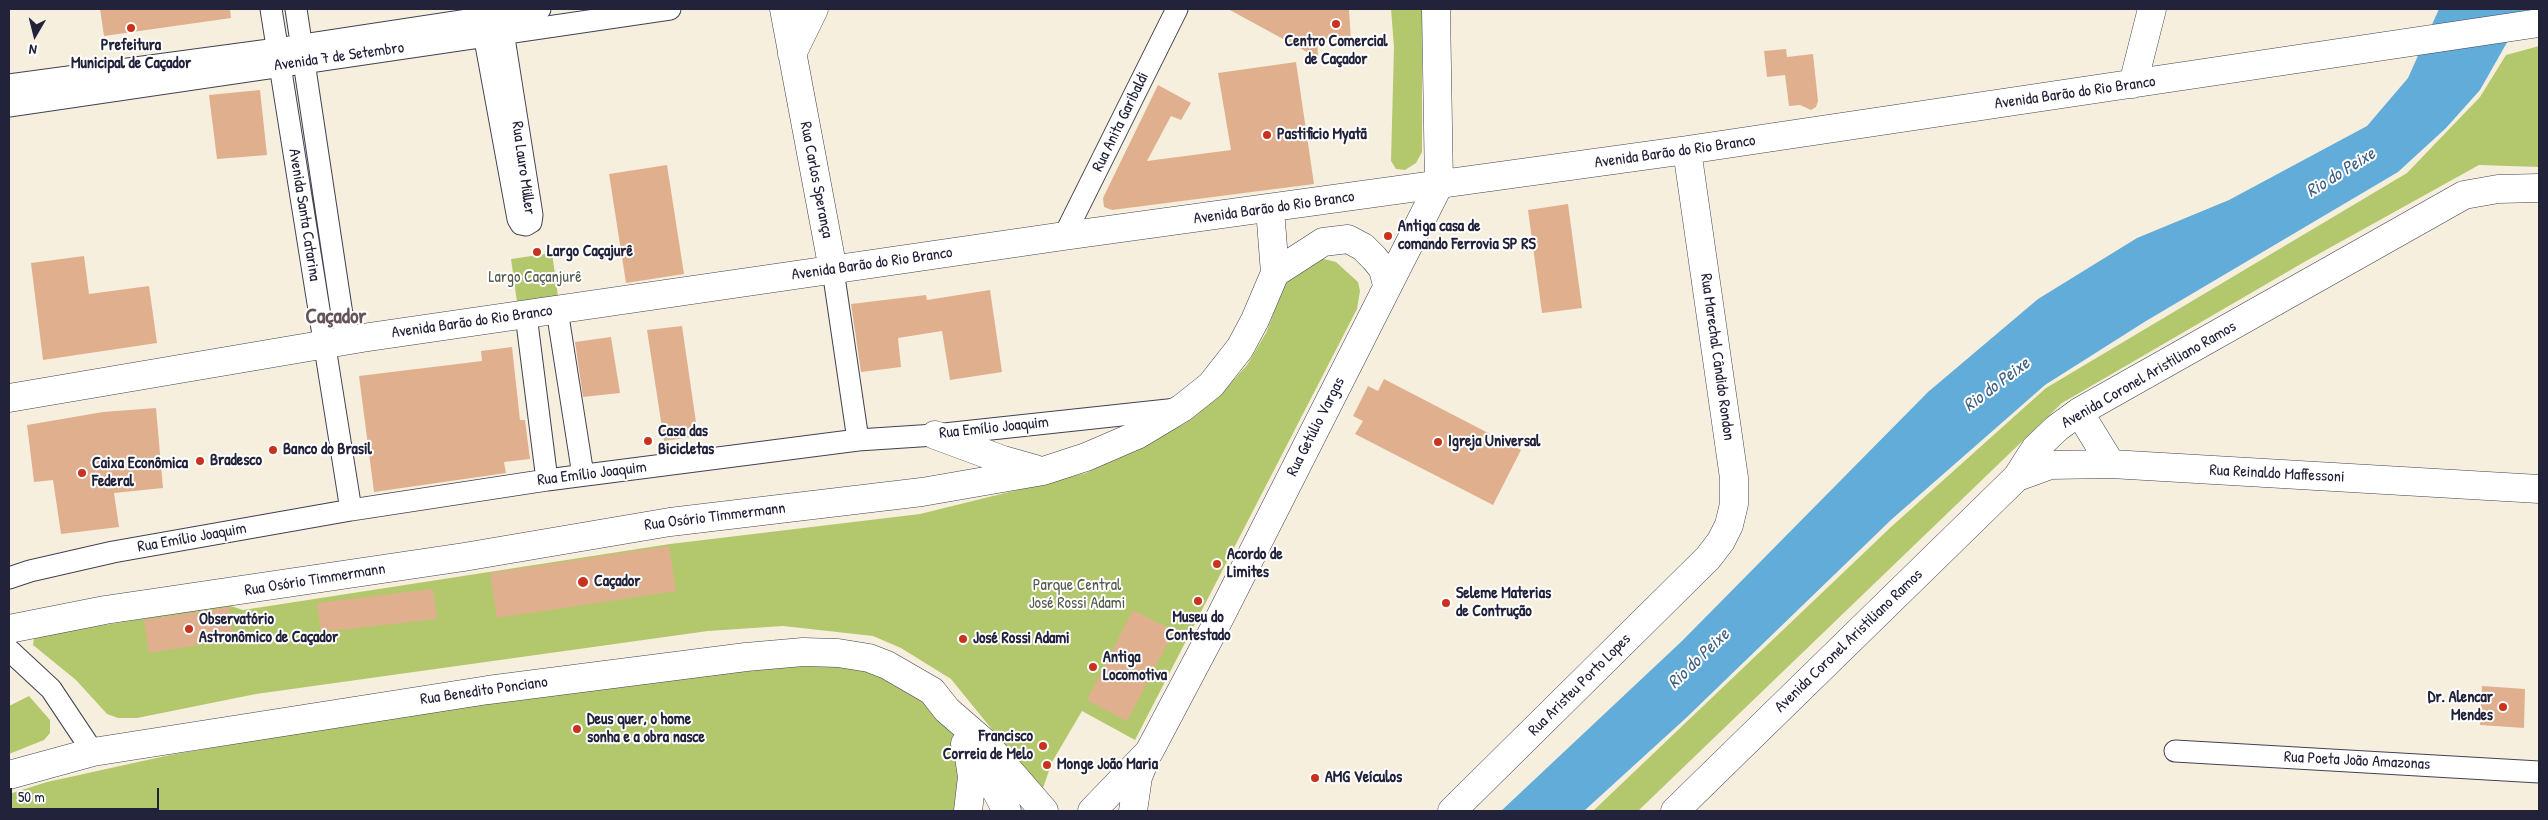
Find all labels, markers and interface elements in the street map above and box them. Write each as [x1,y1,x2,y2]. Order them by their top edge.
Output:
north arrow [10,10,60,60]
marker: Centro Comercial de Caçador [1330,18,1342,30]
marker: Prefeitura Municipal de Caçador [125,22,137,34]
place label: Centro Comercial de Caçador [1284,32,1388,70]
place label: Prefeitura Municipal de Caçador [71,36,191,74]
street label: Avenida 7 de Setembro [273,38,405,76]
text: N [28,40,38,60]
street label: Rua Anita Garibaldi [1089,69,1153,175]
street label: Avenida Barão do Rio Branco [1993,72,2157,114]
street label: Rua Lauro Müller [507,120,539,216]
street label: Rua Carlos Sperança [795,120,837,240]
place label: Pastificio Myatã [1277,125,1367,145]
marker: Pastificio Myatã [1261,129,1273,141]
street label: Avenida Barão do Rio Branco [1593,131,1757,173]
water label: Rio do Peixe [2303,143,2379,203]
street label: Avenida Santa Catarina [284,147,324,283]
street label: Avenida Barão do Rio Branco [1192,187,1356,229]
place label: Antiga casa de comando Ferrovia SP RS [1398,217,1536,255]
marker: Antiga casa de comando Ferrovia SP RS [1382,230,1394,242]
place label: Largo Caçajurê [547,242,633,262]
street label: Avenida Barão do Rio Branco [790,243,954,285]
marker: Largo Caçajurê [531,246,543,258]
park label: Largo Caçanjurê [488,268,582,288]
street label: Rua Marechal Cândido Rondon [1696,272,1738,442]
street label: Avenida Barão do Rio Branco [390,301,554,343]
district label: Caçador [306,304,366,330]
street label: Avenida Coronel Aristiliano Ramos [2058,317,2240,433]
water label: Rio do Peixe [1960,353,2034,417]
street label: Rua Getúlio Vargas [1283,374,1349,480]
street label: Rua Emílio Joaquim [938,413,1050,443]
place label: Casa das Bicicletas [658,422,714,460]
place label: Igreja Universal [1448,432,1540,452]
marker: Casa das Bicicletas [642,435,654,447]
marker: Igreja Universal [1432,436,1444,448]
place label: Banco do Brasil [283,440,372,460]
marker: Banco do Brasil [267,444,279,456]
place label: Bradesco [210,451,262,471]
place label: Caixa Econômica Federal [92,454,188,492]
marker: Bradesco [194,455,206,467]
street label: Rua Emílio Joaquim [536,458,648,490]
street label: Rua Reinaldo Maffessoni [2209,461,2345,487]
marker: Caixa Econômica Federal [76,467,88,479]
street label: Rua Osório Timmermann [643,499,787,535]
street label: Rua Emílio Joaquim [136,519,248,557]
place label: Acordo de Limites [1227,545,1283,583]
marker: Acordo de Limites [1211,558,1223,570]
street label: Rua Osório Timmermann [243,559,387,601]
street label: Avenida Coronel Aristiliano Ramos [1771,565,1927,717]
place label: Caçador [594,572,640,592]
marker: Caçador [576,575,590,589]
park label: Parque Central José Rossi Adami [1029,576,1125,614]
place label: Seleme Materias de Contrução [1456,584,1551,622]
marker: Museu do Contestado [1192,595,1204,607]
marker: Seleme Materias de Contrução [1440,597,1452,609]
place label: Museu do Contestado [1166,608,1230,646]
place label: Observatório Astronômico de Caçador [199,610,338,648]
marker: Observatório Astronômico de Caçador [183,623,195,635]
water label: Rio do Peixe [1664,624,1734,694]
place label: José Rossi Adami [973,629,1070,649]
street label: Rua Aristeu Porto Lopes [1525,630,1635,740]
marker: José Rossi Adami [957,633,969,645]
place label: Antiga Locomotiva [1103,648,1167,686]
marker: Antiga Locomotiva [1087,661,1099,673]
street label: Rua Benedito Ponciano [419,673,549,709]
place label: Dr. Alencar Mendes [2428,688,2493,726]
marker: Dr. Alencar Mendes [2497,701,2509,713]
place label: Deus quer, o home sonha e a obra nasce [587,710,705,748]
marker: Deus quer, o home sonha e a obra nasce [571,723,583,735]
place label: Francisco Correia de Melo [943,727,1033,765]
marker: Francisco Correia de Melo [1037,740,1049,752]
street label: Rua Poeta João Amazonas [2283,748,2431,774]
place label: Monge João Maria [1057,755,1158,775]
marker: Monge João Maria [1041,759,1053,771]
place label: AMG Veículos [1325,768,1402,788]
marker: AMG Veículos [1309,772,1321,784]
scale bar [12,778,161,810]
text: 50 m [18,786,45,807]

